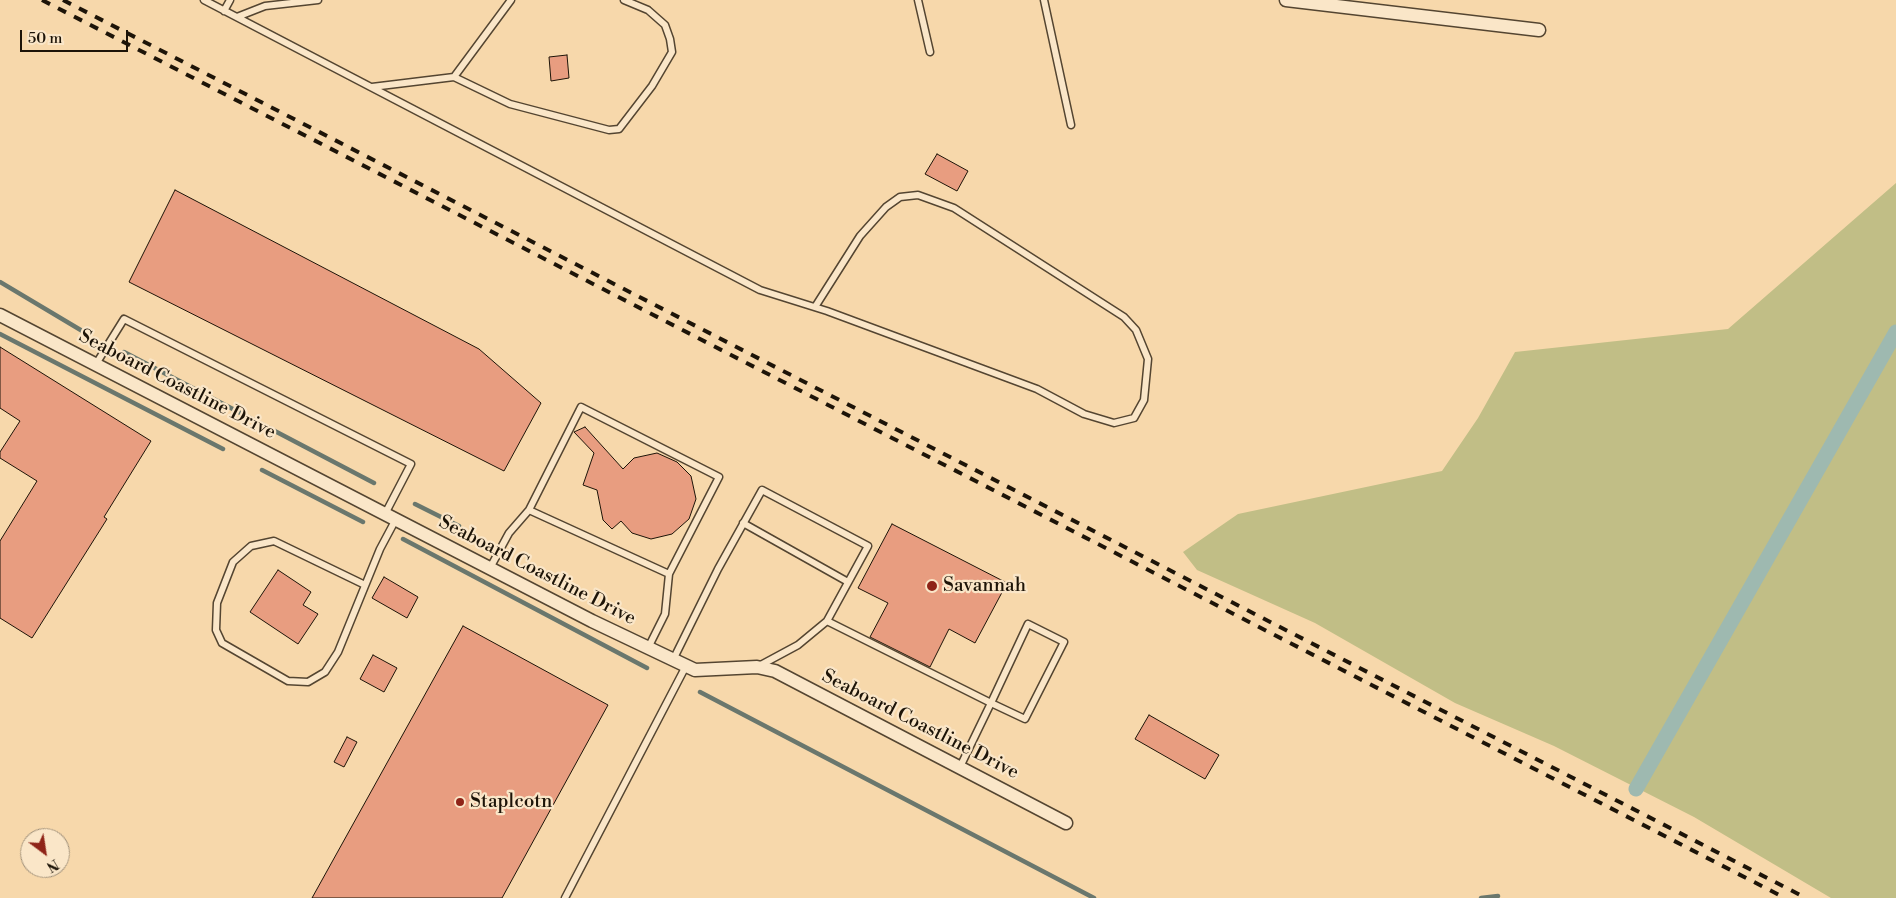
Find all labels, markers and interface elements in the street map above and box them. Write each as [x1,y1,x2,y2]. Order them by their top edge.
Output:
scale bar [22,20,130,52]
text: 50 m [28,29,62,48]
street label: Seaboard Coastline Drive [75,325,279,445]
street label: Seaboard Coastline Drive [435,511,639,631]
place label: Savannah [943,575,1026,597]
marker: Savannah [925,579,939,593]
street label: Seaboard Coastline Drive [818,665,1022,785]
place label: Staplcotn [470,791,552,813]
marker: Staplcotn [454,796,466,808]
north arrow [20,828,70,878]
text: N [43,854,62,876]

